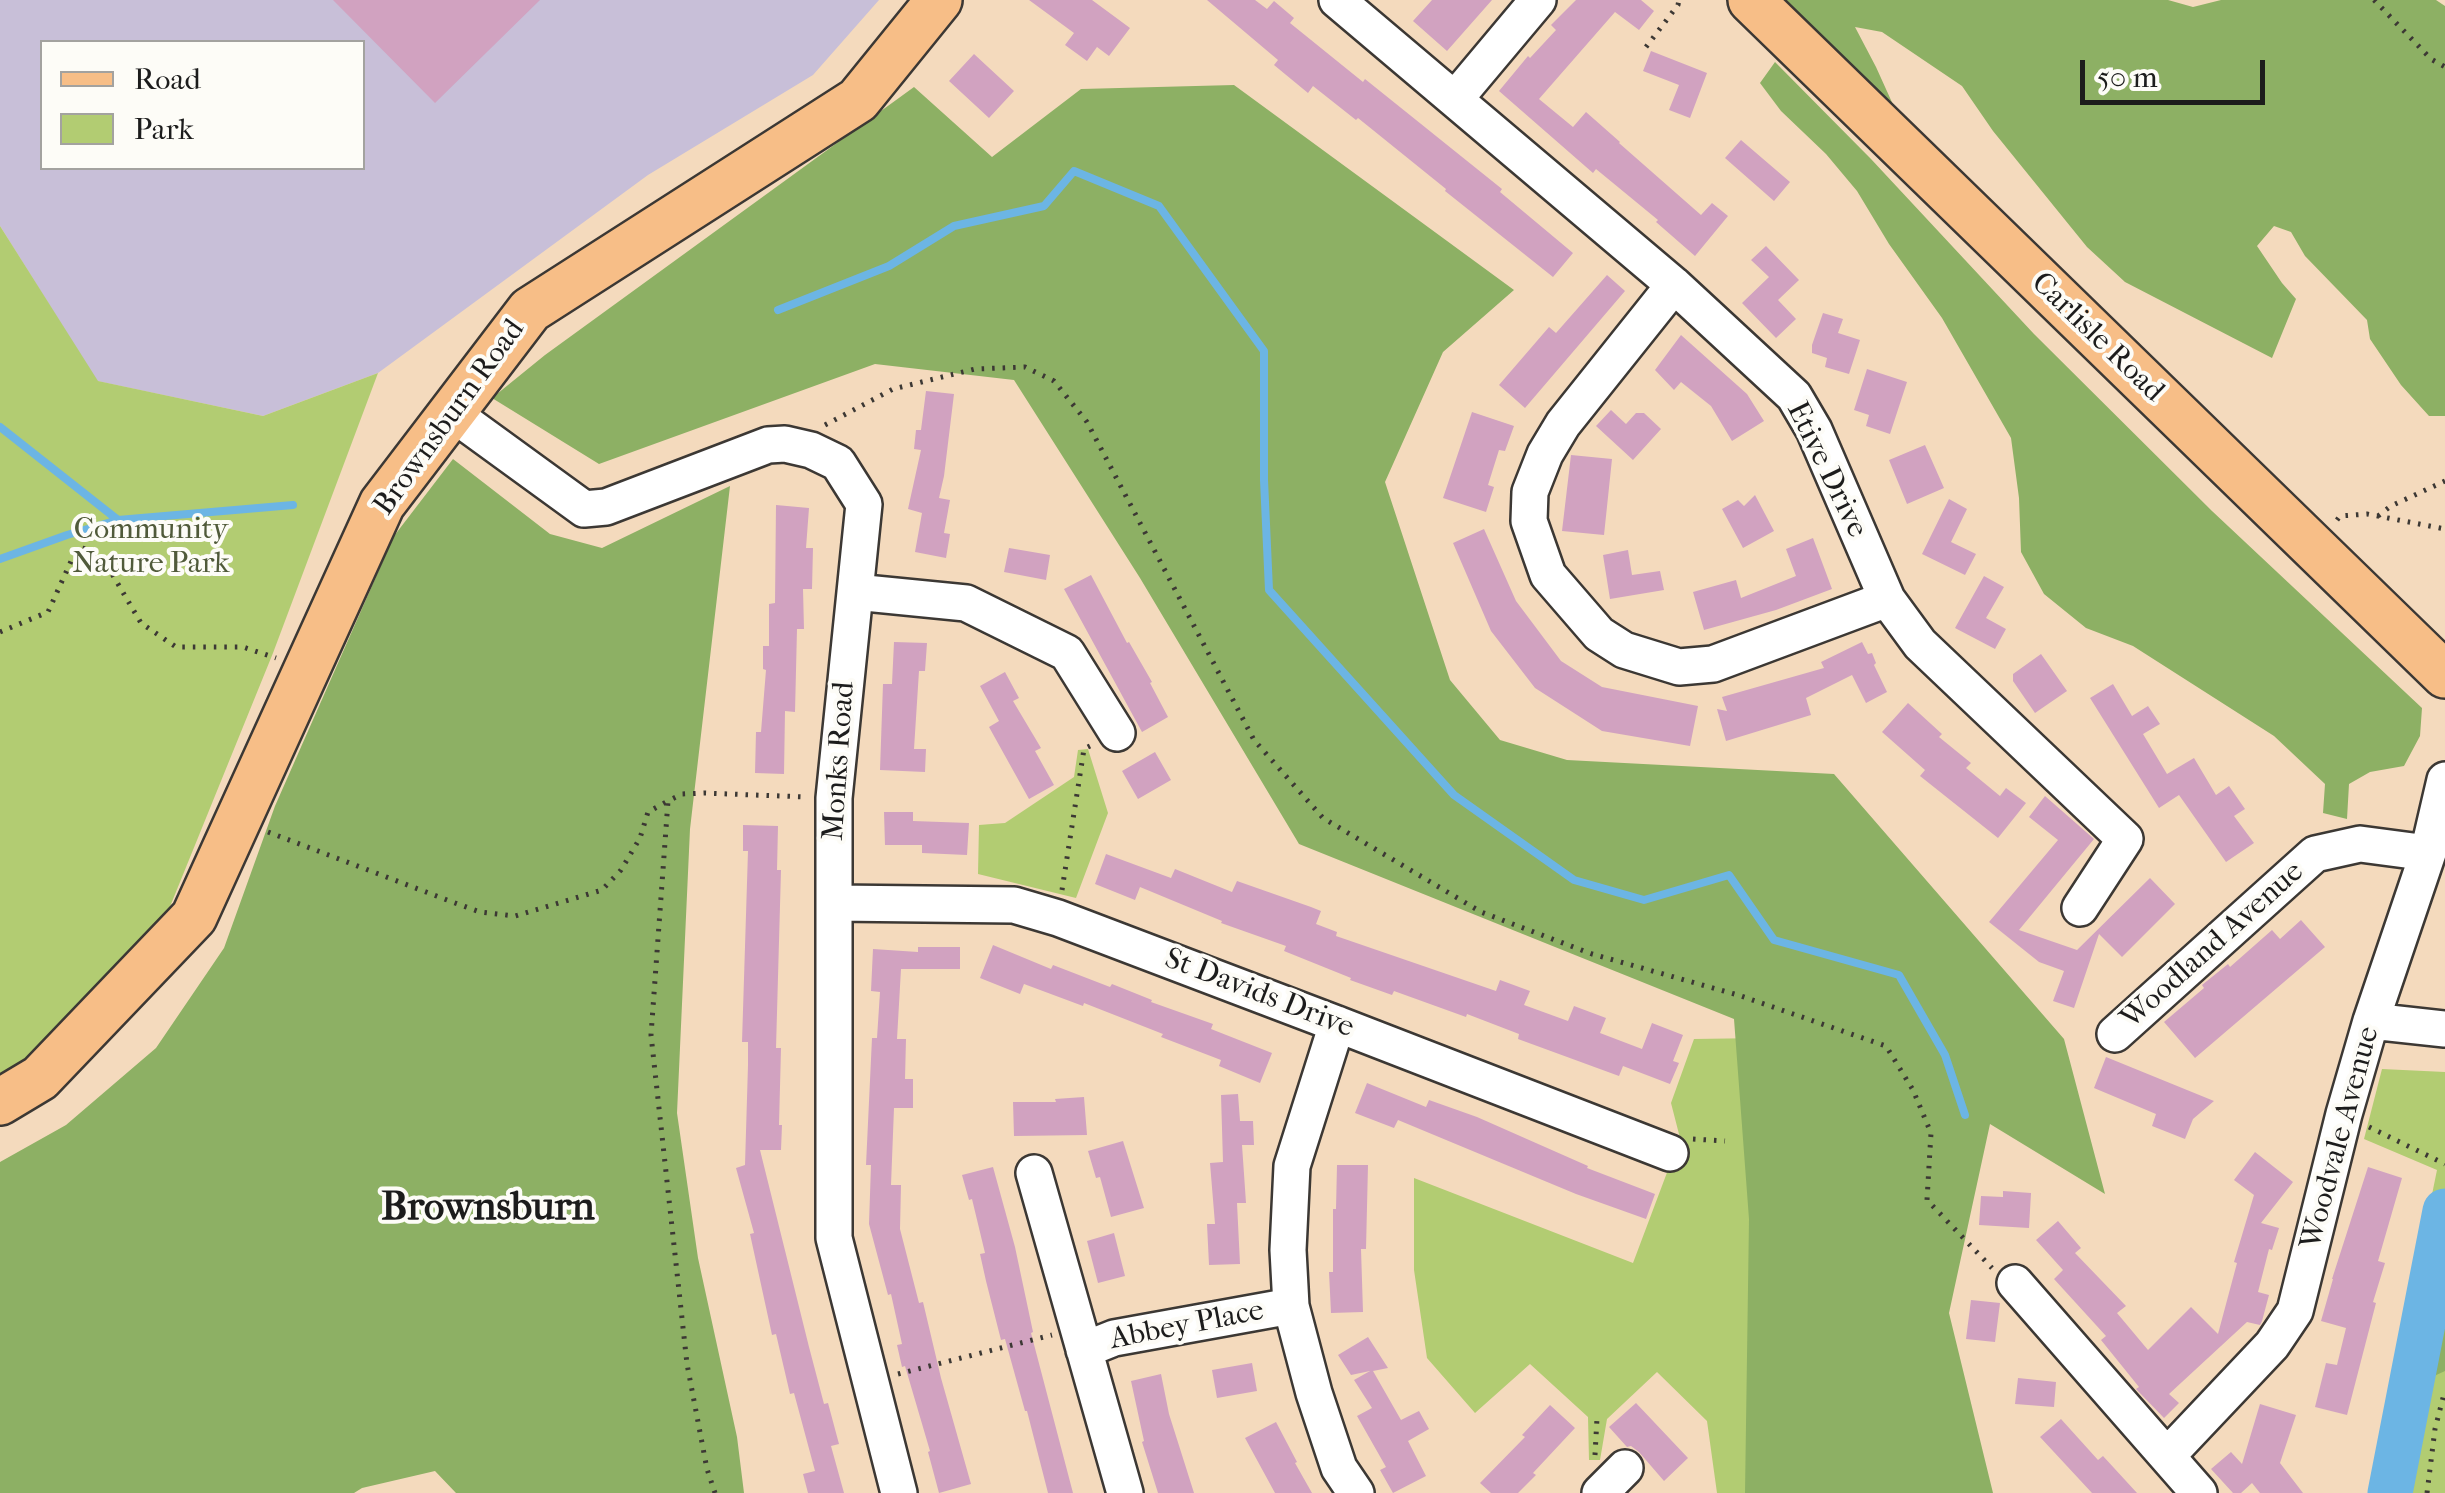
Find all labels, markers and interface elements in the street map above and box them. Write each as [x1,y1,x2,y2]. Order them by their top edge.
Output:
legend [40,40,365,170]
scale bar [2085,40,2270,102]
text: 50 m [2097,60,2158,95]
text: Road [134,62,201,97]
text: Park [134,112,194,147]
street label: Carlisle Road [2023,266,2171,410]
street label: Brownsburn Road [367,313,533,523]
street label: Etive Drive [1778,396,1874,544]
park label: Community Nature Park [72,513,230,584]
street label: Monks Road [816,680,864,842]
street label: Woodland Avenue [2114,855,2312,1037]
street label: St Davids Drive [1159,941,1359,1047]
street label: Woodvale Avenue [2294,1023,2388,1253]
district label: Brownsburn [381,1185,595,1233]
street label: Abbey Place [1107,1293,1267,1359]

